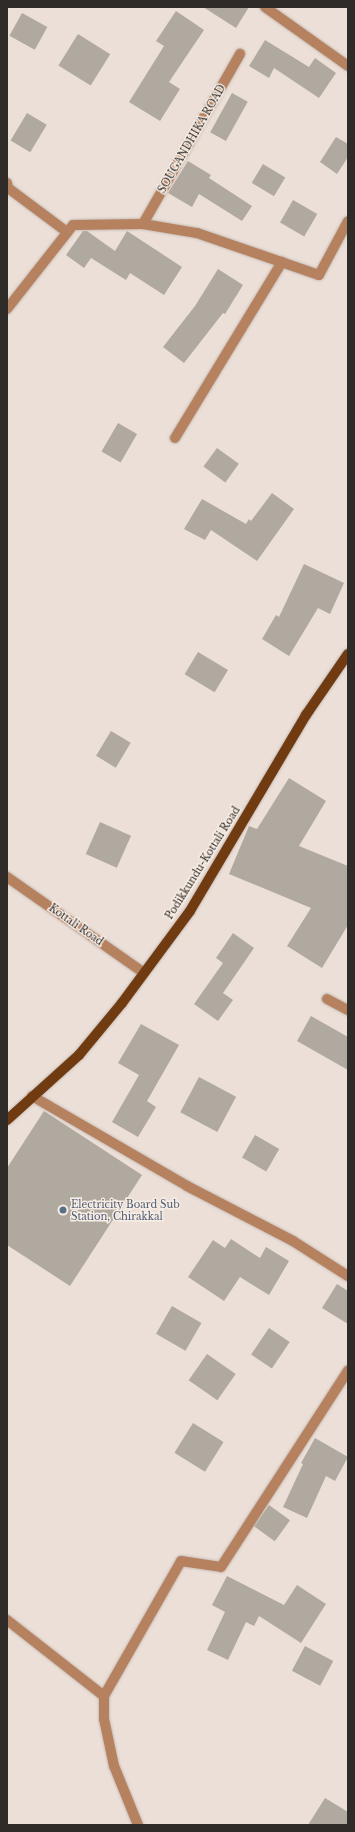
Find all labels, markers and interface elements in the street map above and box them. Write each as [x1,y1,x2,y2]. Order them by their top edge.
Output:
street label: SOUGANDHIKA ROAD [156,83,228,195]
street label: Podikkundu-Kottali Road [163,805,243,921]
street label: Kottali Road [47,902,105,948]
place label: Electricity Board Sub Station, Chirakkal [71,1198,180,1222]
marker: Electricity Board Sub Station, Chirakkal [58,1205,68,1215]

